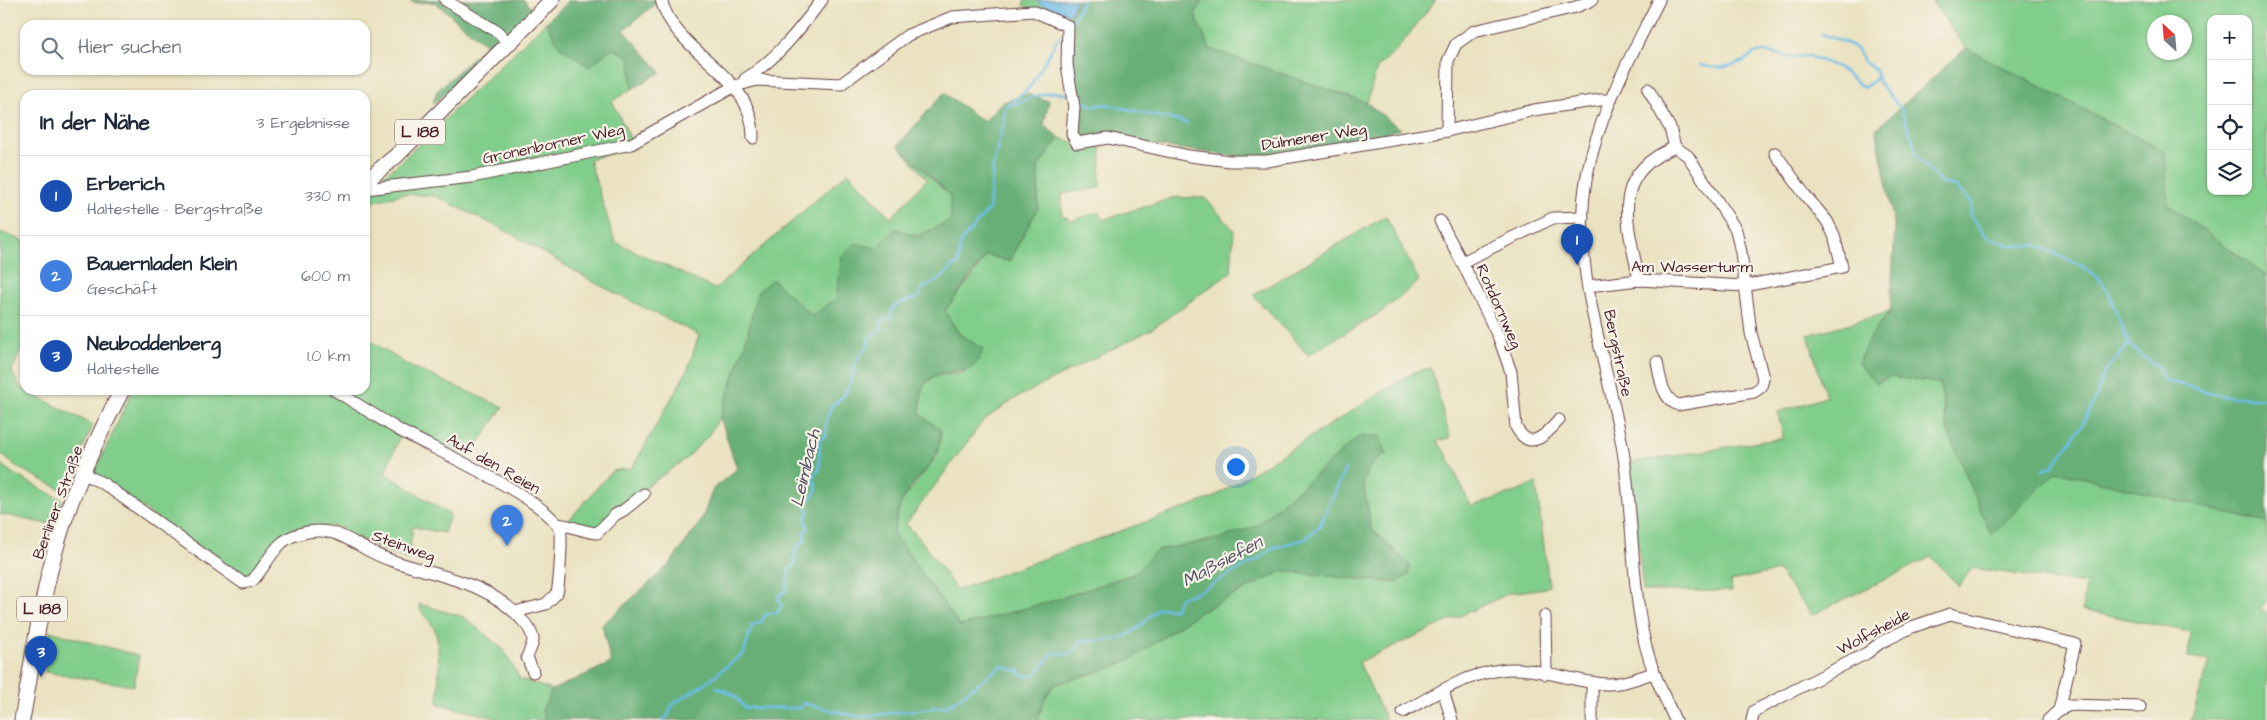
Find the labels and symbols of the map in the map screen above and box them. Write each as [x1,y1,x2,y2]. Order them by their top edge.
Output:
north arrow [2147,15,2192,60]
street label: Gronenborner Weg [480,118,626,171]
street label: Dülmener Weg [1260,118,1368,157]
road number: L 188 [395,120,445,144]
pin: 1 [1561,224,1593,265]
street label: Am Wasserturm [1631,256,1753,278]
street label: Rotdornweg [1470,260,1528,353]
street label: Bergstraße [1597,308,1638,399]
water label: Leimbach [784,426,827,509]
street label: Auf den Reien [443,428,544,500]
street label: Berliner Straße [27,442,89,562]
your location [1223,454,1249,480]
pin: 2 [491,505,523,546]
street label: Steinweg [369,524,438,568]
water label: Maßsiefen [1178,529,1269,593]
road number: L 188 [17,596,67,622]
street label: Wolfsheide [1833,603,1914,660]
pin: 3 [25,636,57,677]

